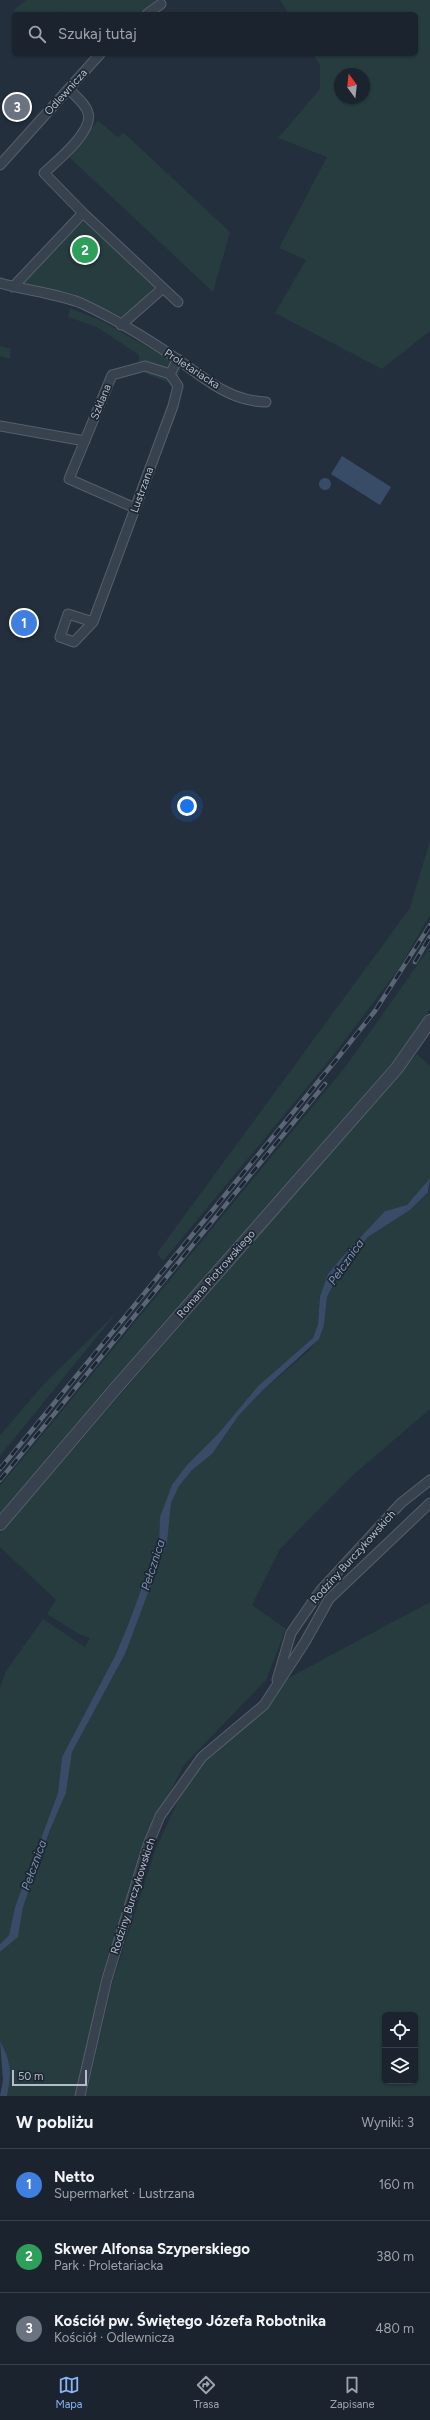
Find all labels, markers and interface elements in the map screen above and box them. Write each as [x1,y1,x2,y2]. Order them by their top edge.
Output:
search box [12,12,418,56]
icon: search [26,23,48,45]
text: Szukaj tutaj [58,25,137,43]
street label: Odlewnicza [42,66,90,118]
north arrow [334,68,370,104]
pin: 3 [4,92,30,122]
pin: 2 [72,235,98,265]
street label: Proletariacka [162,346,222,392]
street label: Szklana [88,382,114,422]
street label: Lustrzana [128,465,156,515]
pin: 1 [11,608,37,638]
your location [177,796,197,816]
street label: Romana Piotrowskiego [174,1227,258,1321]
water label: Pełcznica [325,1237,367,1287]
street label: Rodziny Burczykowskich [308,1508,398,1606]
water label: Pełcznica [138,1538,168,1592]
street label: Rodziny Burczykowskich [108,1836,158,1956]
water label: Pełcznica [18,1838,50,1892]
map controls [382,2012,418,2084]
button: locate [382,2012,418,2048]
button: layers [382,2048,418,2084]
scale bar [12,2068,87,2087]
text: 50 m [18,2070,43,2083]
text: W pobliżu [16,2112,93,2132]
text: Wyniki: 3 [362,2115,414,2130]
text: Netto [54,2168,95,2186]
text: 1 [26,2177,32,2192]
text: 160 m [379,2177,414,2192]
text: Supermarket · Lustrzana [54,2186,195,2201]
text: Skwer Alfonsa Szyperskiego [54,2240,250,2258]
text: 2 [25,2249,33,2264]
text: 380 m [376,2249,414,2264]
text: Park · Proletariacka [54,2258,163,2273]
text: Kościół pw. Świętego Józefa Robotnika [54,2312,326,2330]
text: 3 [25,2321,33,2336]
text: 480 m [375,2321,414,2336]
text: Kościół · Odlewnicza [54,2330,174,2345]
tab: Mapa [55,2374,82,2411]
tab: Trasa [193,2374,219,2411]
tab: Zapisane [330,2374,375,2411]

